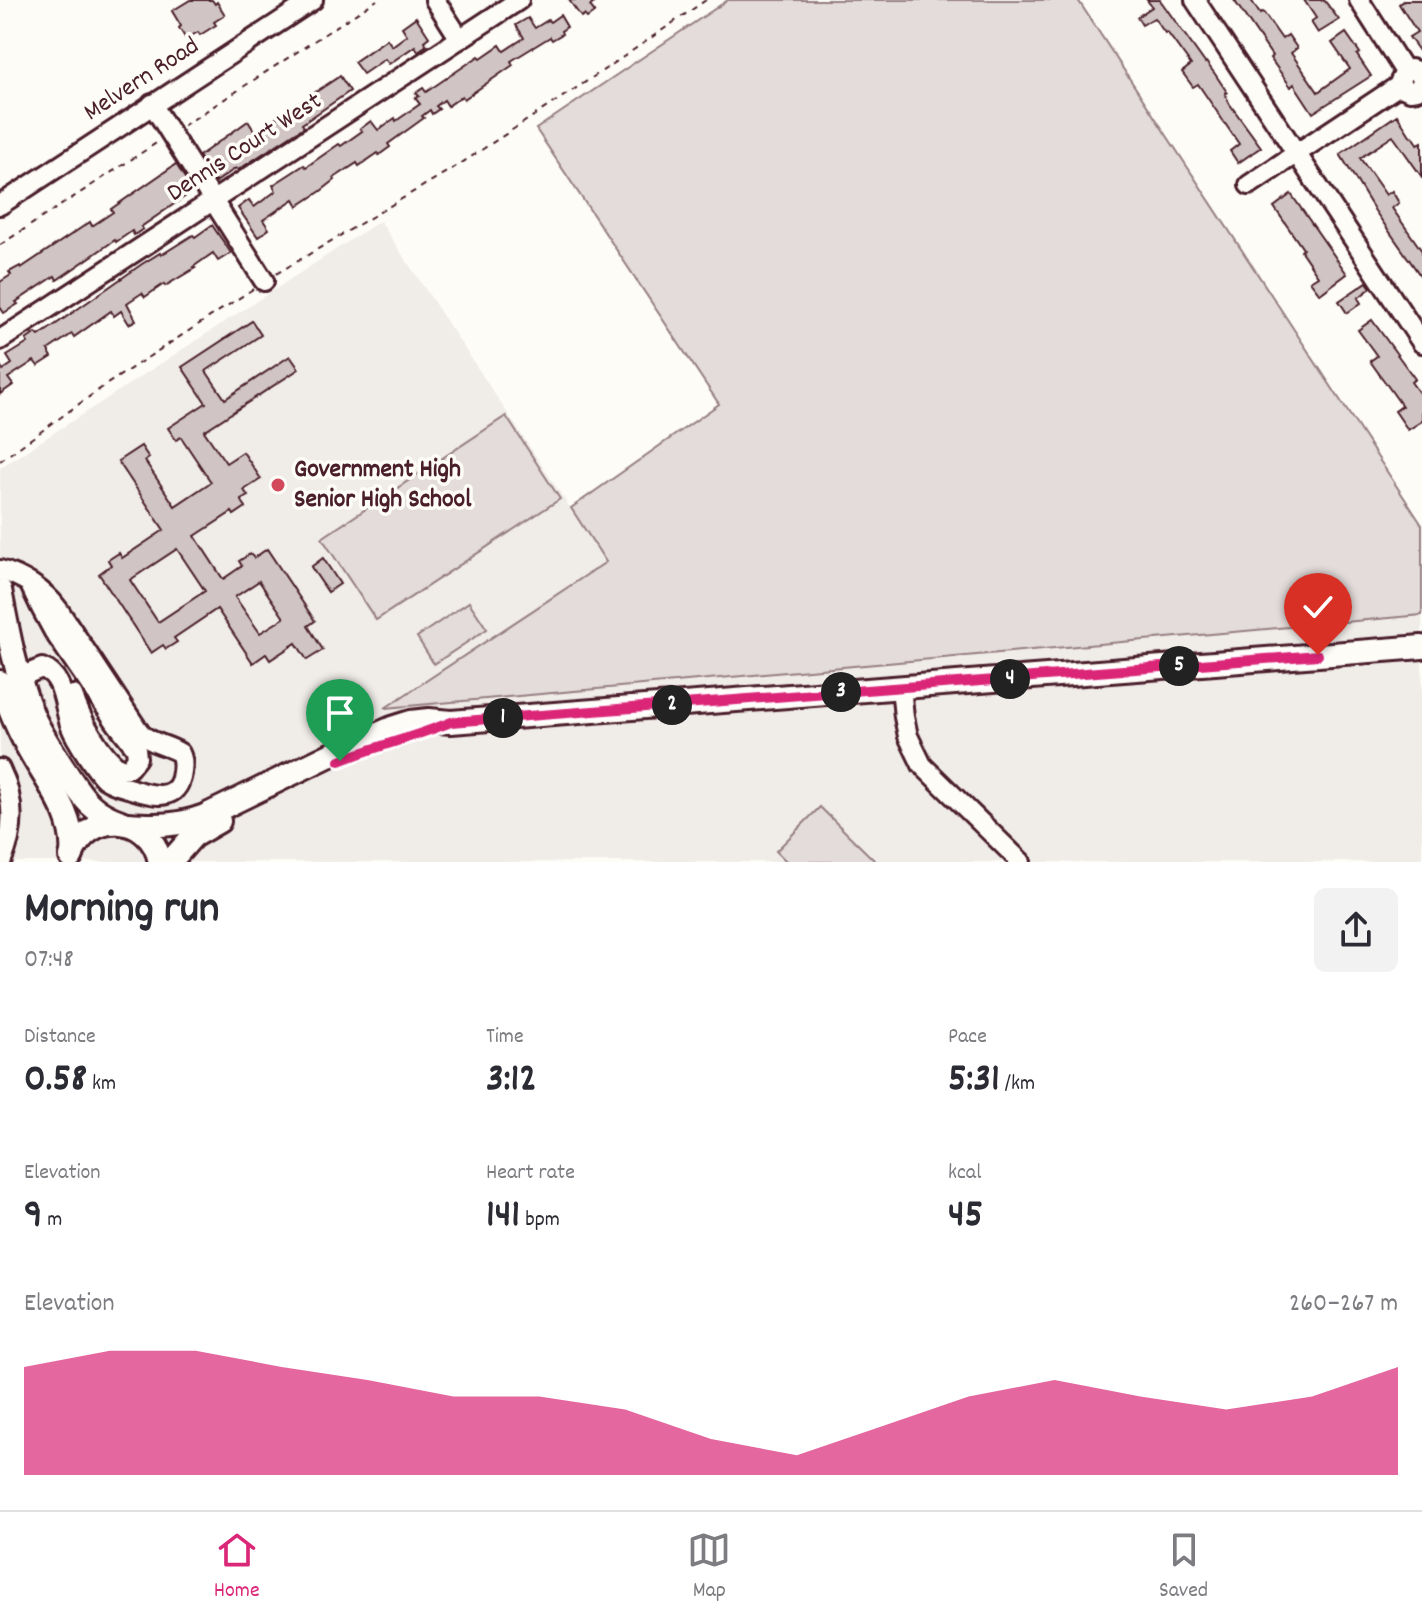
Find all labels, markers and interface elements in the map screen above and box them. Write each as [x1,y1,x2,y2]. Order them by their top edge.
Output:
street label: Melvern Road [77,29,207,131]
street label: Dennis Court West [160,84,330,212]
place label: Government High Senior High School [294,452,472,519]
marker: Government High Senior High School [269,476,287,494]
pin [1284,573,1352,655]
icon: check [1296,585,1340,629]
pin: 5 [1159,646,1199,686]
text: 5 [1174,650,1184,681]
pin: 4 [990,659,1030,699]
text: 4 [1005,663,1015,694]
pin: 3 [821,672,861,712]
text: 3 [836,676,846,707]
pin [306,679,374,761]
pin: 2 [652,685,692,725]
text: 2 [667,689,677,720]
icon: arrive [318,691,362,735]
pin: 1 [483,698,523,738]
text: 1 [501,702,505,733]
text: Morning run [24,880,219,943]
button: share [1314,888,1398,972]
text: 07:48 [24,942,74,979]
text: Distance [24,1022,96,1053]
text: Time [486,1022,524,1053]
text: Pace [948,1022,987,1053]
text: 0.58 [24,1053,87,1110]
text: 3:12 [486,1053,537,1110]
text: 5:31 [948,1053,1000,1110]
text: km [87,1069,116,1100]
text: /km [1000,1069,1035,1100]
text: Elevation [24,1158,101,1189]
text: Heart rate [486,1158,575,1189]
text: kcal [948,1158,981,1189]
text: 9 [24,1189,42,1246]
text: 141 [486,1189,520,1246]
text: 45 [948,1189,983,1246]
text: m [42,1205,62,1236]
text: bpm [520,1205,560,1236]
text: Elevation [24,1286,114,1323]
text: 260–267 m [1289,1286,1398,1323]
tab: Home [214,1528,260,1607]
tab: Map [687,1528,731,1607]
tab: Saved [1159,1528,1208,1607]

